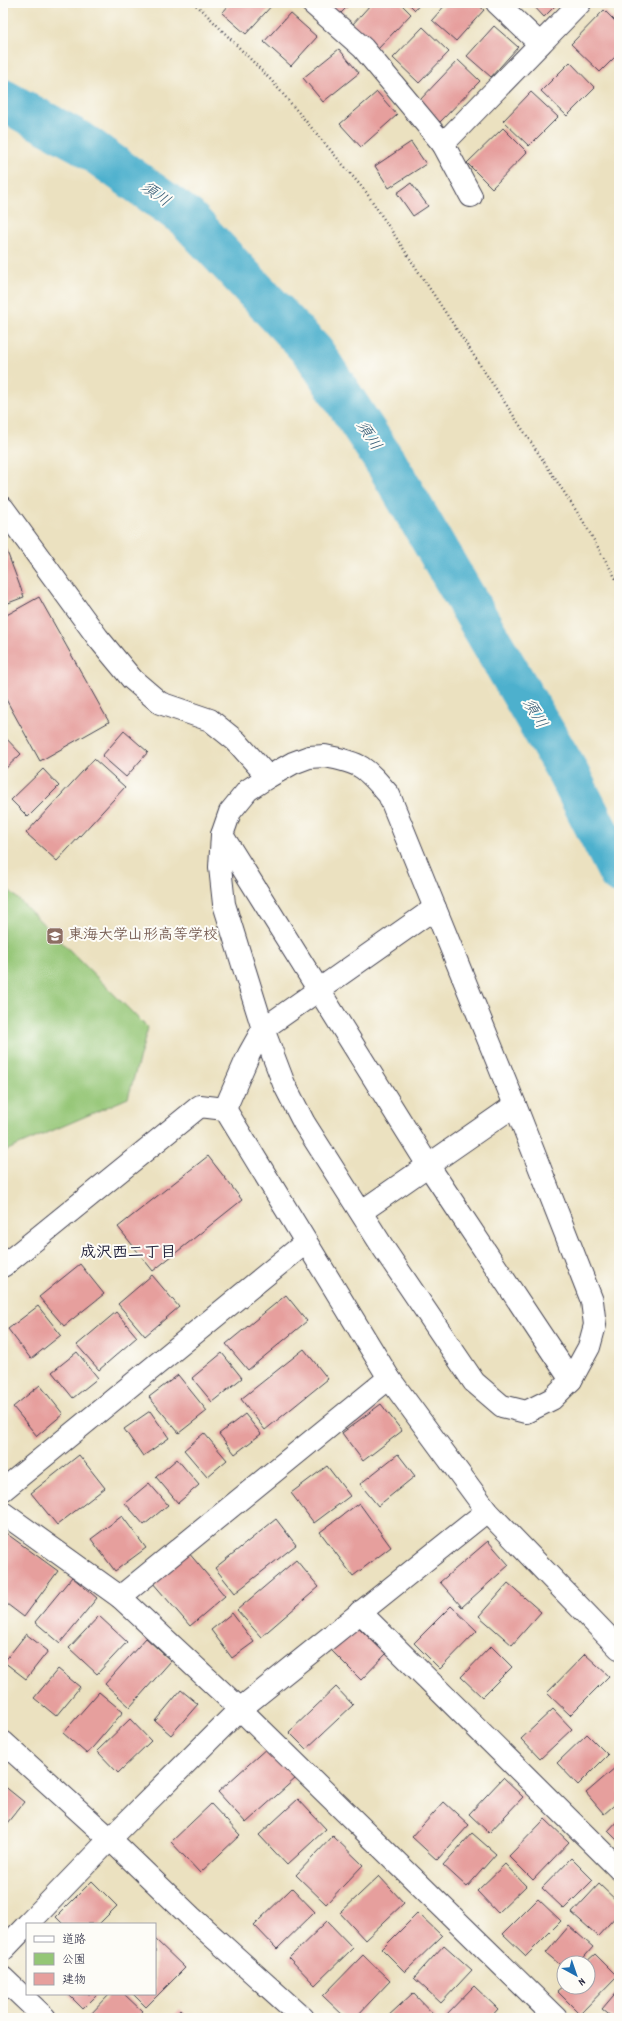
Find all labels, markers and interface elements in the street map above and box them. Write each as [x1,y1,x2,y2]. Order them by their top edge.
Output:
water label: 須川 [135,176,175,214]
water label: 須川 [350,416,386,456]
water label: 須川 [516,694,552,734]
place label: 東海大学山形高等学校 [68,925,218,947]
school or university icon: 東海大学山形高等学校 [45,926,65,946]
district label: 成沢西二丁目 [80,1242,176,1265]
legend [26,1923,156,1995]
text: 道路 [62,1932,86,1949]
text: 公園 [62,1952,86,1969]
north arrow [556,1955,596,1995]
text: 建物 [62,1972,86,1989]
text: N [573,1973,588,1989]

